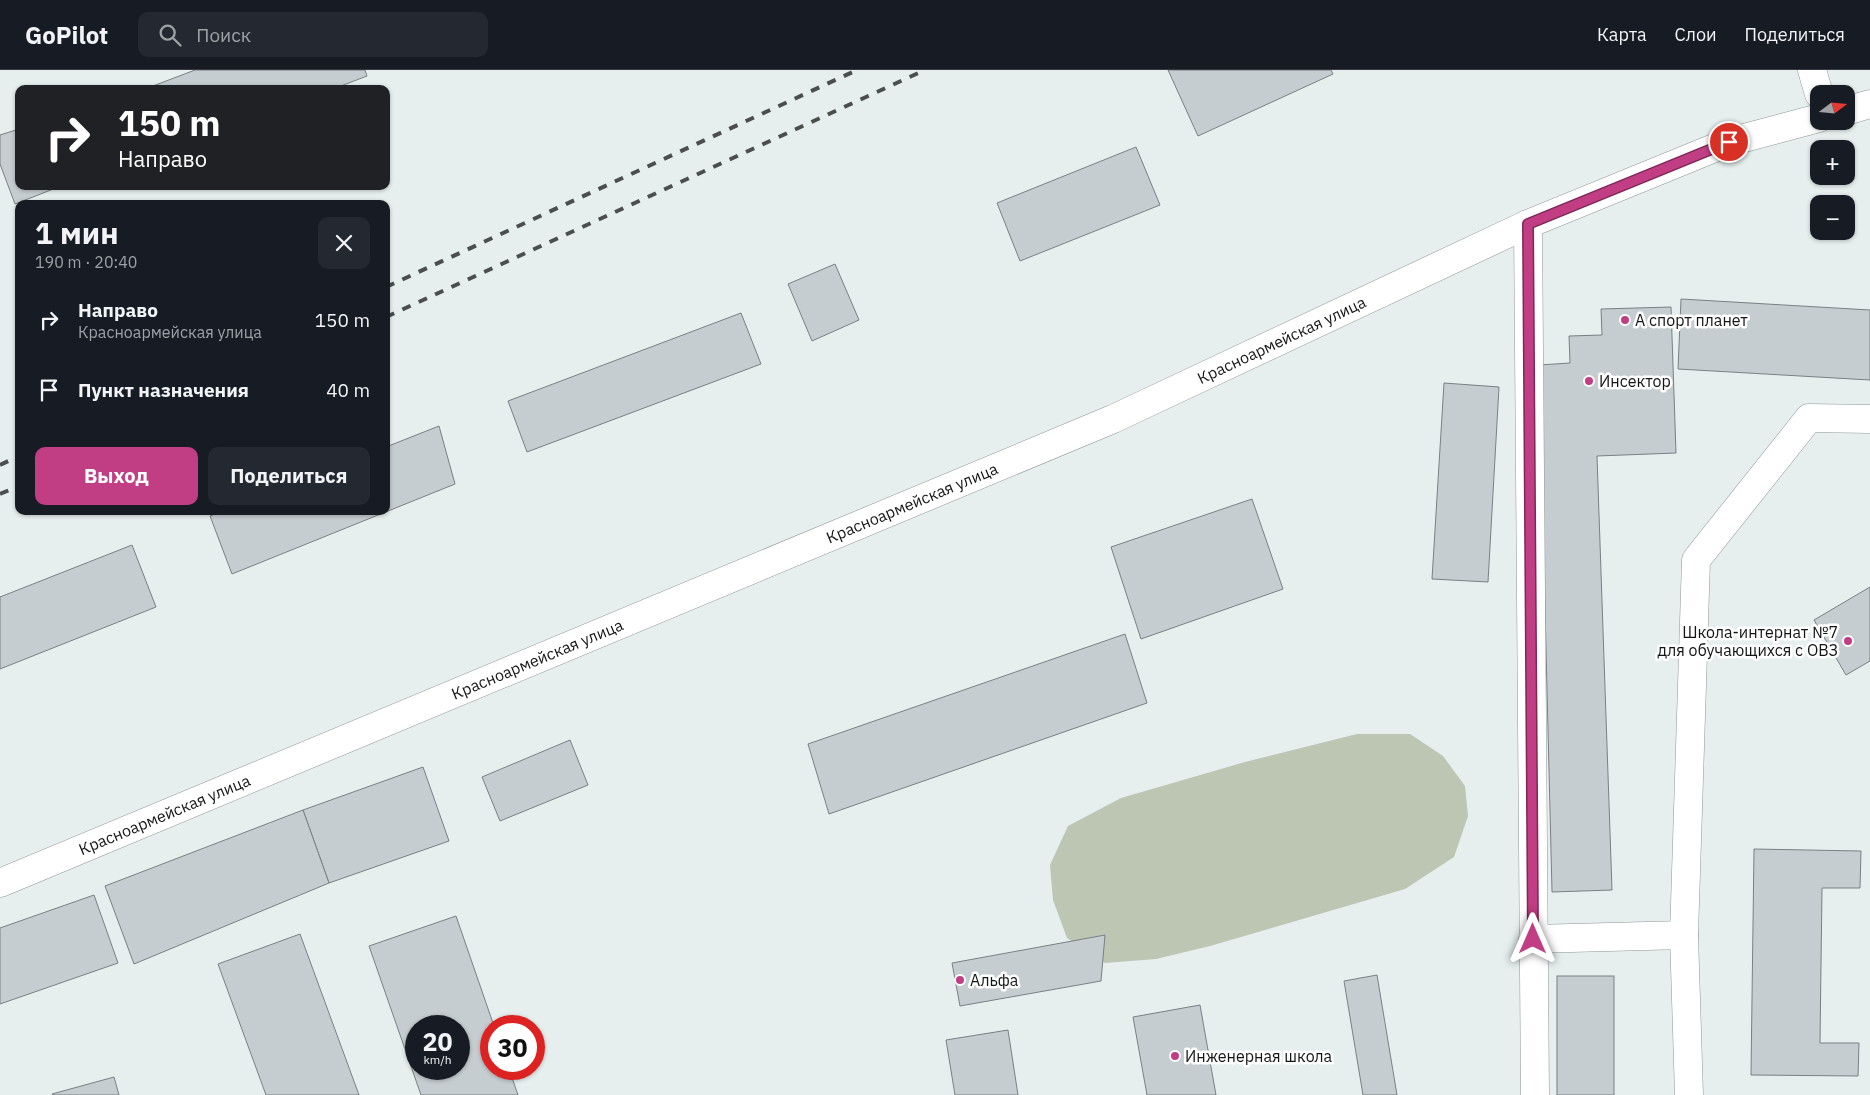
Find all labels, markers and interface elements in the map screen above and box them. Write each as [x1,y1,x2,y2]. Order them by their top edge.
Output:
search box [138,12,488,57]
text: GoPilot [25,19,108,51]
icon: search [156,21,184,49]
text: Поиск [196,23,251,47]
text: Карта [1597,23,1647,46]
text: Слои [1675,23,1717,46]
text: Поделиться [1745,23,1845,46]
north arrow [1810,85,1855,130]
map controls [1810,85,1855,240]
text: 150 m [118,100,221,146]
icon: right [35,105,100,170]
pin [1708,121,1750,163]
icon: arrive [1715,128,1743,156]
button: + [1810,140,1855,185]
text: Направо [118,144,207,173]
button: − [1810,195,1855,240]
text: 1 мин [35,213,119,252]
button: close [318,217,370,269]
text: 190 m · 20:40 [35,252,137,272]
street label: Красноармейская улица [1194,291,1369,388]
text: Направо [78,298,158,322]
icon: right [35,306,63,334]
text: 150 m [315,308,370,332]
place label: А спорт планет [1635,310,1748,330]
marker: А спорт планет [1619,314,1631,326]
text: Красноармейская улица [78,322,262,342]
place label: Инсектор [1599,371,1671,391]
marker: Инсектор [1583,375,1595,387]
icon: arrive [35,376,63,404]
text: Пункт назначения [78,378,249,402]
text: 40 m [326,378,370,402]
button: Выход [35,447,198,505]
button: Поделиться [208,447,370,505]
street label: Красноармейская улица [823,458,1001,547]
street label: Красноармейская улица [448,614,626,704]
place label: Школа-интернат №7 для обучающихся с ОВЗ [1658,622,1838,660]
marker: Школа-интернат №7 для обучающихся с ОВЗ [1842,635,1854,647]
street label: Красноармейская улица [76,770,253,859]
position arrow [1506,912,1558,964]
place label: Альфа [970,970,1019,990]
marker: Альфа [954,974,966,986]
speed limit sign: 30 [480,1015,545,1080]
text: 20 [422,1025,453,1058]
place label: Инженерная школа [1185,1046,1333,1066]
marker: Инженерная школа [1169,1050,1181,1062]
text: km/h [423,1052,452,1067]

